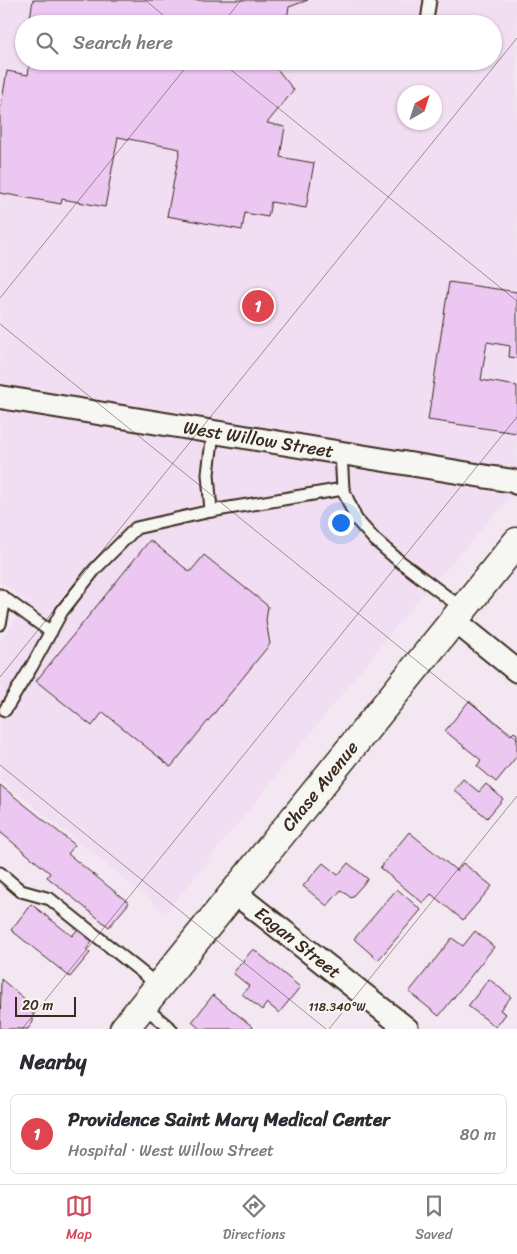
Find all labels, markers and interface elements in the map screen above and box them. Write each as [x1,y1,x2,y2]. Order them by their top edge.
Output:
search box [15,15,502,70]
text: Search here [73,26,173,59]
icon: search [33,29,61,57]
north arrow [397,85,442,130]
pin: 1 [242,287,274,325]
street label: West Willow Street [181,411,336,467]
your location [328,510,354,536]
street label: Chase Avenue [273,734,367,839]
street label: Eagan Street [247,898,348,987]
text: 20 m [22,993,53,1018]
scale bar [15,994,76,1017]
text: 118.340°W [308,996,366,1018]
text: Nearby [20,1043,86,1081]
text: Providence Saint Mary Medical Center [68,1103,390,1136]
text: 1 [34,1120,40,1149]
text: 80 m [460,1120,496,1149]
text: Hospital · West Willow Street [68,1136,274,1165]
tab: Map [65,1192,93,1247]
tab: Directions [223,1192,285,1247]
tab: Saved [415,1192,452,1247]

